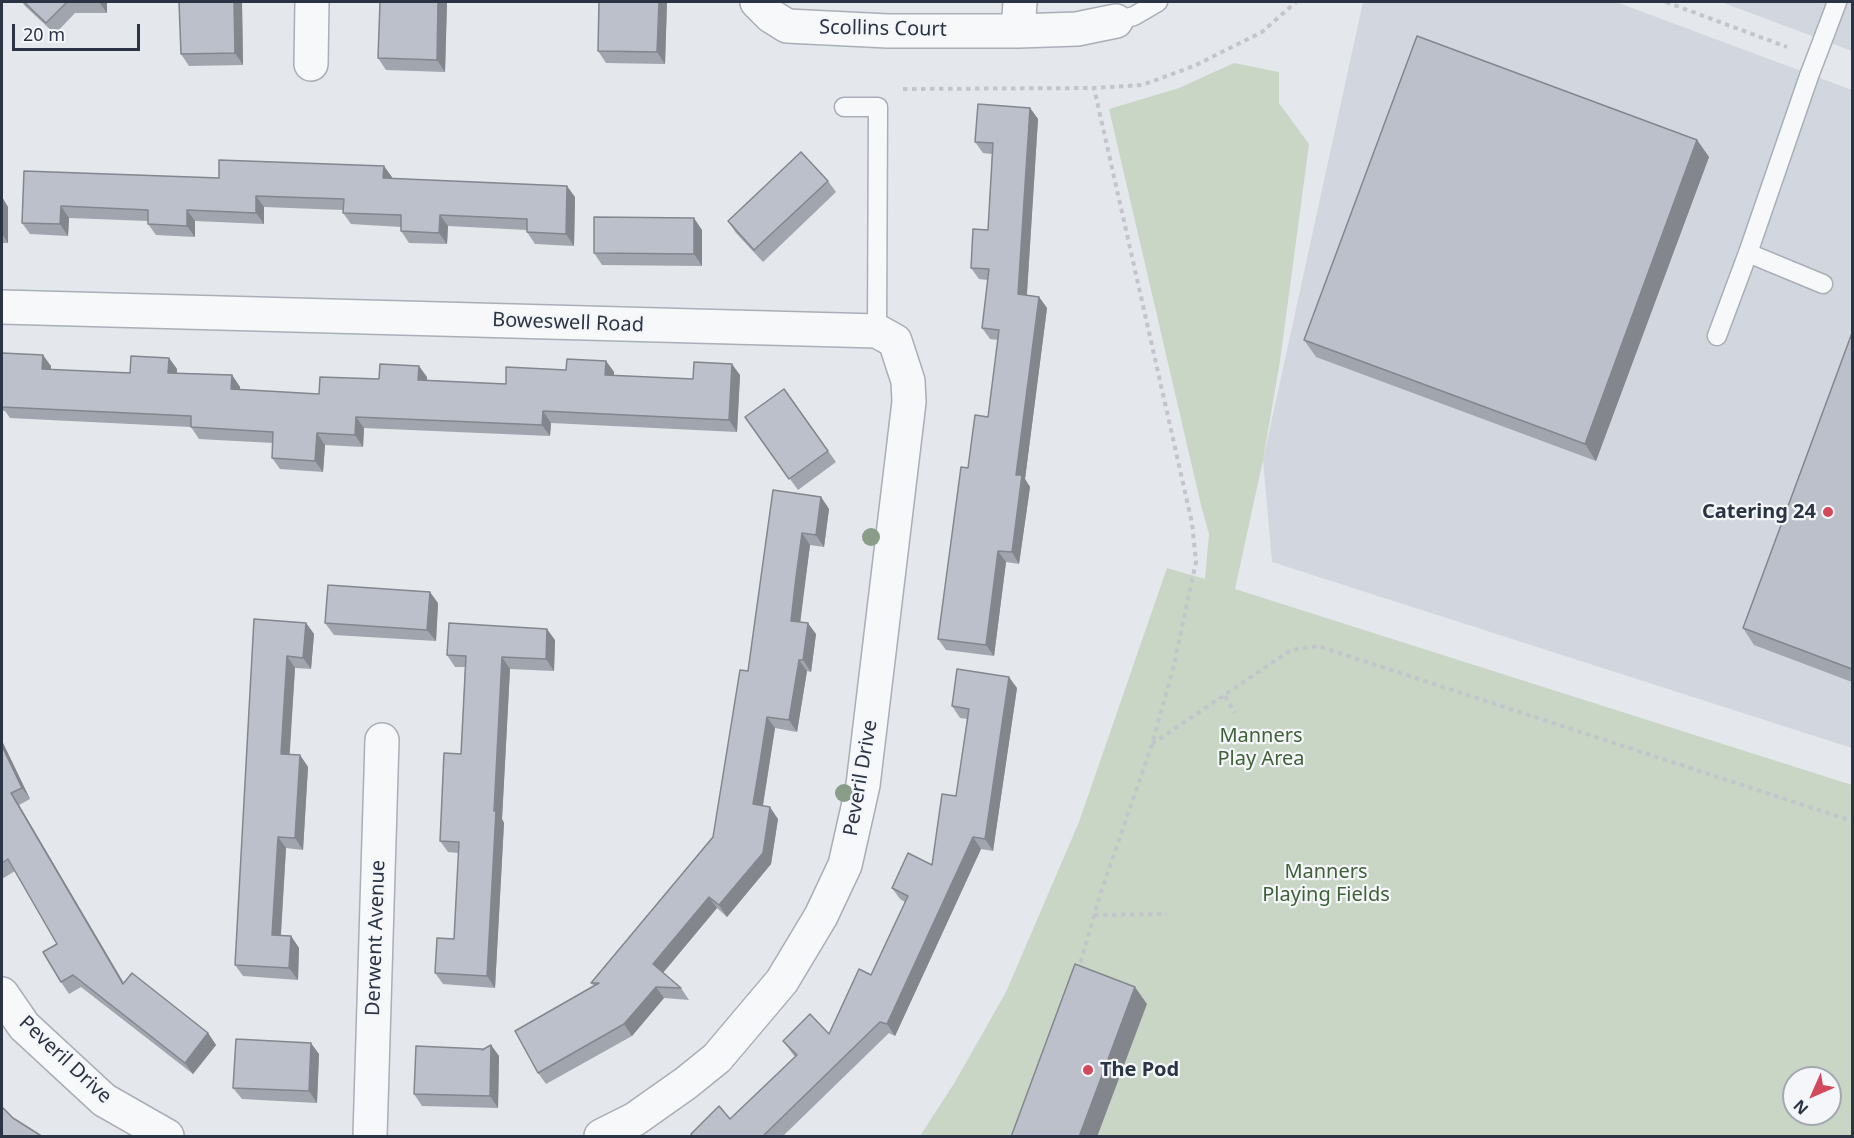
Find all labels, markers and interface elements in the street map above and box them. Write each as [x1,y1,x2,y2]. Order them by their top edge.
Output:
scale bar [15,12,142,50]
street label: Scollins Court [819,16,947,42]
text: 20 m [23,22,65,46]
street label: Boweswell Road [492,308,644,338]
place label: Catering 24 [1702,500,1816,524]
marker: Catering 24 [1821,505,1835,519]
street label: Peveril Drive [839,718,883,838]
park label: Manners Play Area [1217,724,1305,771]
street label: Derwent Avenue [361,860,391,1016]
park label: Manners Playing Fields [1262,860,1390,907]
street label: Peveril Drive [14,1011,116,1109]
place label: The Pod [1100,1058,1179,1082]
marker: The Pod [1081,1063,1095,1077]
north arrow [1782,1066,1842,1126]
text: N [1788,1095,1813,1120]

